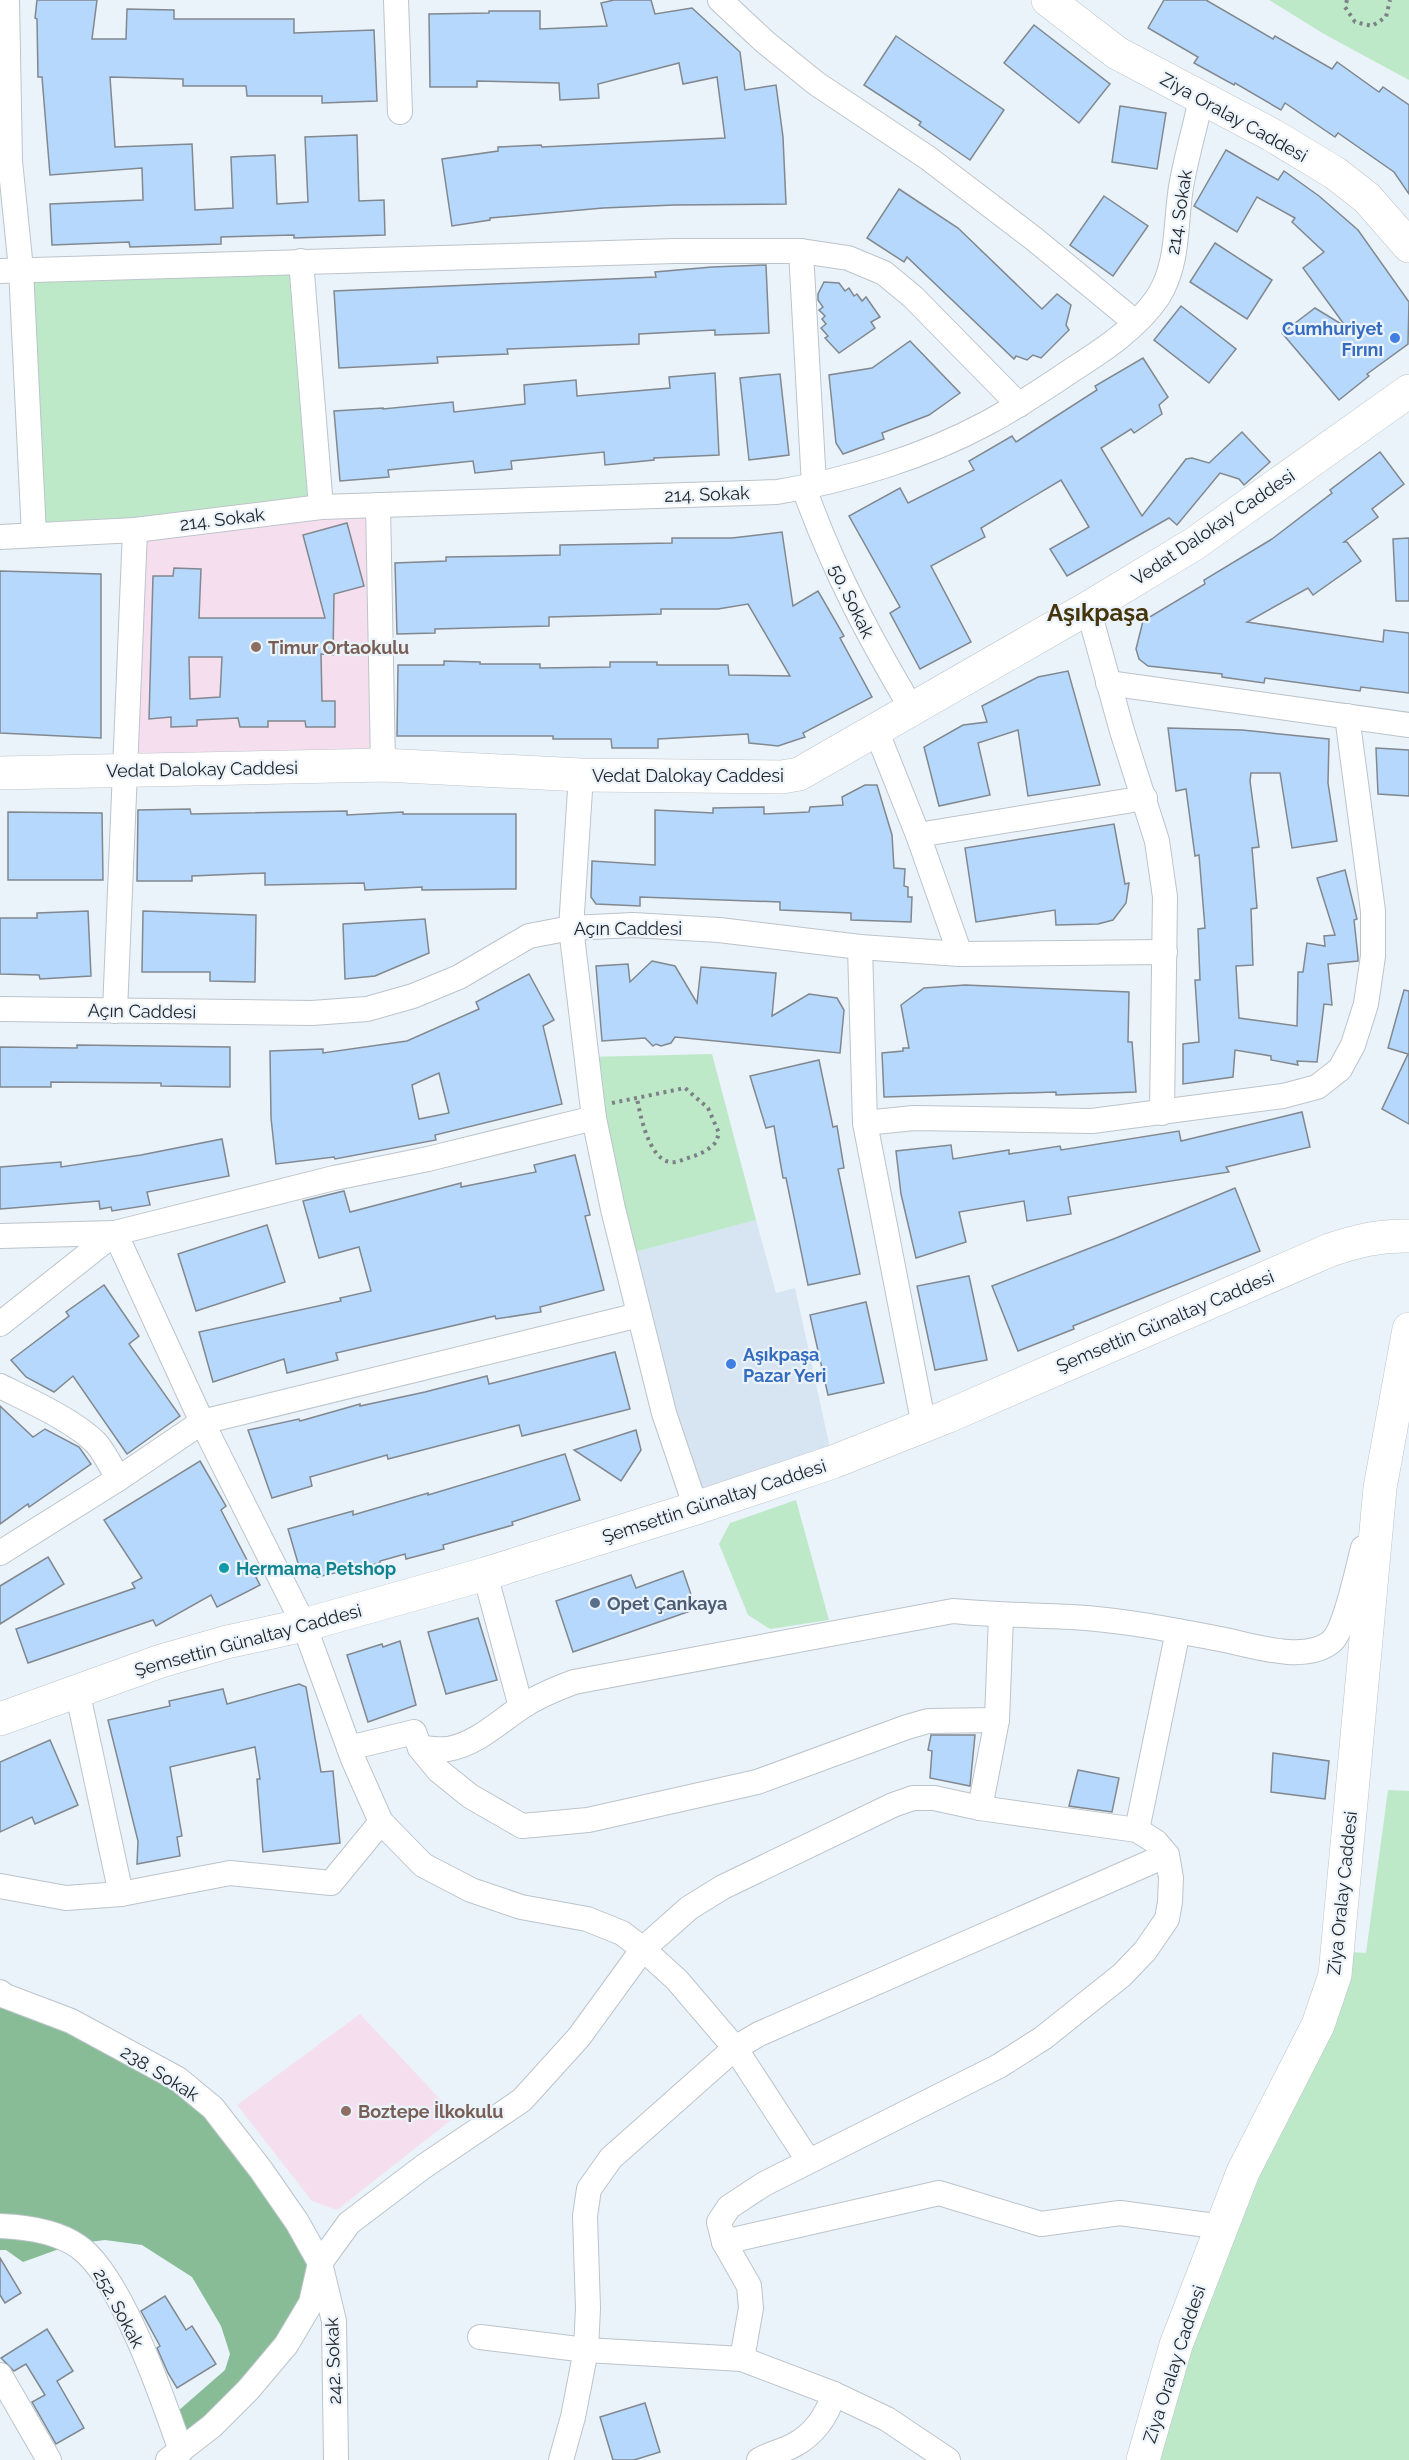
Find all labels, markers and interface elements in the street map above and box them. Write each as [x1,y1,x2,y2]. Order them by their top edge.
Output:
street label: Ziya Oralay Caddesi [1157,68,1311,166]
street label: 214. Sokak [1162,168,1196,256]
place label: Cumhuriyet Fırını [1282,318,1383,360]
marker: Cumhuriyet Fırını [1388,331,1402,345]
street label: Vedat Dalokay Caddesi [1128,465,1298,589]
street label: 214. Sokak [664,482,750,506]
street label: 214. Sokak [178,503,266,535]
street label: 50. Sokak [825,561,879,642]
district label: Aşıkpaşa [1047,598,1149,627]
place label: Timur Ortaokulu [268,637,409,658]
marker: Timur Ortaokulu [249,640,263,654]
street label: Vedat Dalokay Caddesi [106,757,298,781]
street label: Vedat Dalokay Caddesi [592,765,784,786]
street label: Açın Caddesi [574,918,682,939]
street label: Açın Caddesi [88,1000,196,1022]
street label: Şemsettin Günaltay Caddesi [1053,1266,1277,1376]
place label: Aşıkpaşa Pazar Yeri [743,1344,826,1386]
marker: Aşıkpaşa Pazar Yeri [724,1357,738,1371]
street label: Şemsettin Günaltay Caddesi [599,1455,829,1547]
place label: Hermama Petshop [236,1558,396,1579]
marker: Hermama Petshop [217,1561,231,1575]
place label: Opet Çankaya [607,1593,727,1614]
marker: Opet Çankaya [588,1596,602,1610]
street label: Şemsettin Günaltay Caddesi [132,1600,364,1680]
street label: Ziya Oralay Caddesi [1323,1810,1361,1976]
street label: 238. Sokak [117,2041,203,2105]
place label: Boztepe İlkokulu [358,2101,503,2122]
marker: Boztepe İlkokulu [339,2104,353,2118]
street label: 252. Sokak [89,2265,149,2352]
street label: Ziya Oralay Caddesi [1139,2282,1209,2446]
street label: 242. Sokak [321,2317,345,2405]

